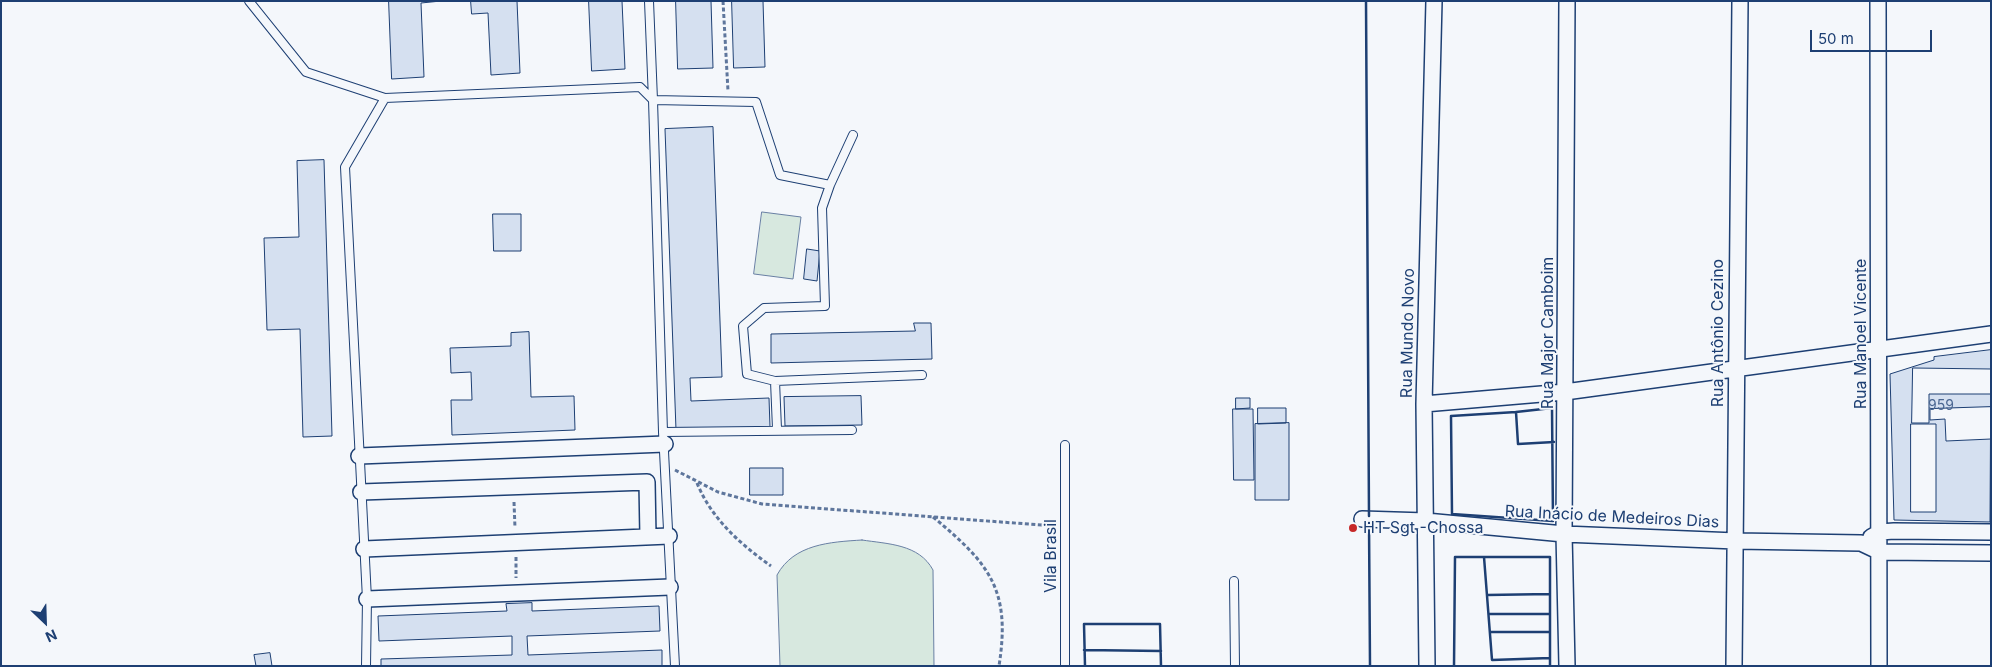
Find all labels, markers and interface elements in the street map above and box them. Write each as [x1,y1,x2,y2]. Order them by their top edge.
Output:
scale bar [1812,20,1934,52]
text: 50 m [1818,29,1854,48]
street label: Rua Major Camboim [1538,257,1558,409]
street label: Rua Antônio Cezino [1708,259,1728,407]
street label: Rua Manoel Vicente [1851,259,1871,409]
street label: Rua Mundo Novo [1397,268,1419,398]
house number: 959 [1928,398,1954,414]
street label: Rua Inácio de Medeiros Dias [1504,502,1720,532]
place label: HT Sgt -Chossa [1363,518,1484,538]
street label: Vila Brasil [1041,519,1061,593]
marker: HT Sgt -Chossa [1347,522,1359,534]
north arrow [20,597,70,647]
text: N [43,626,60,646]

